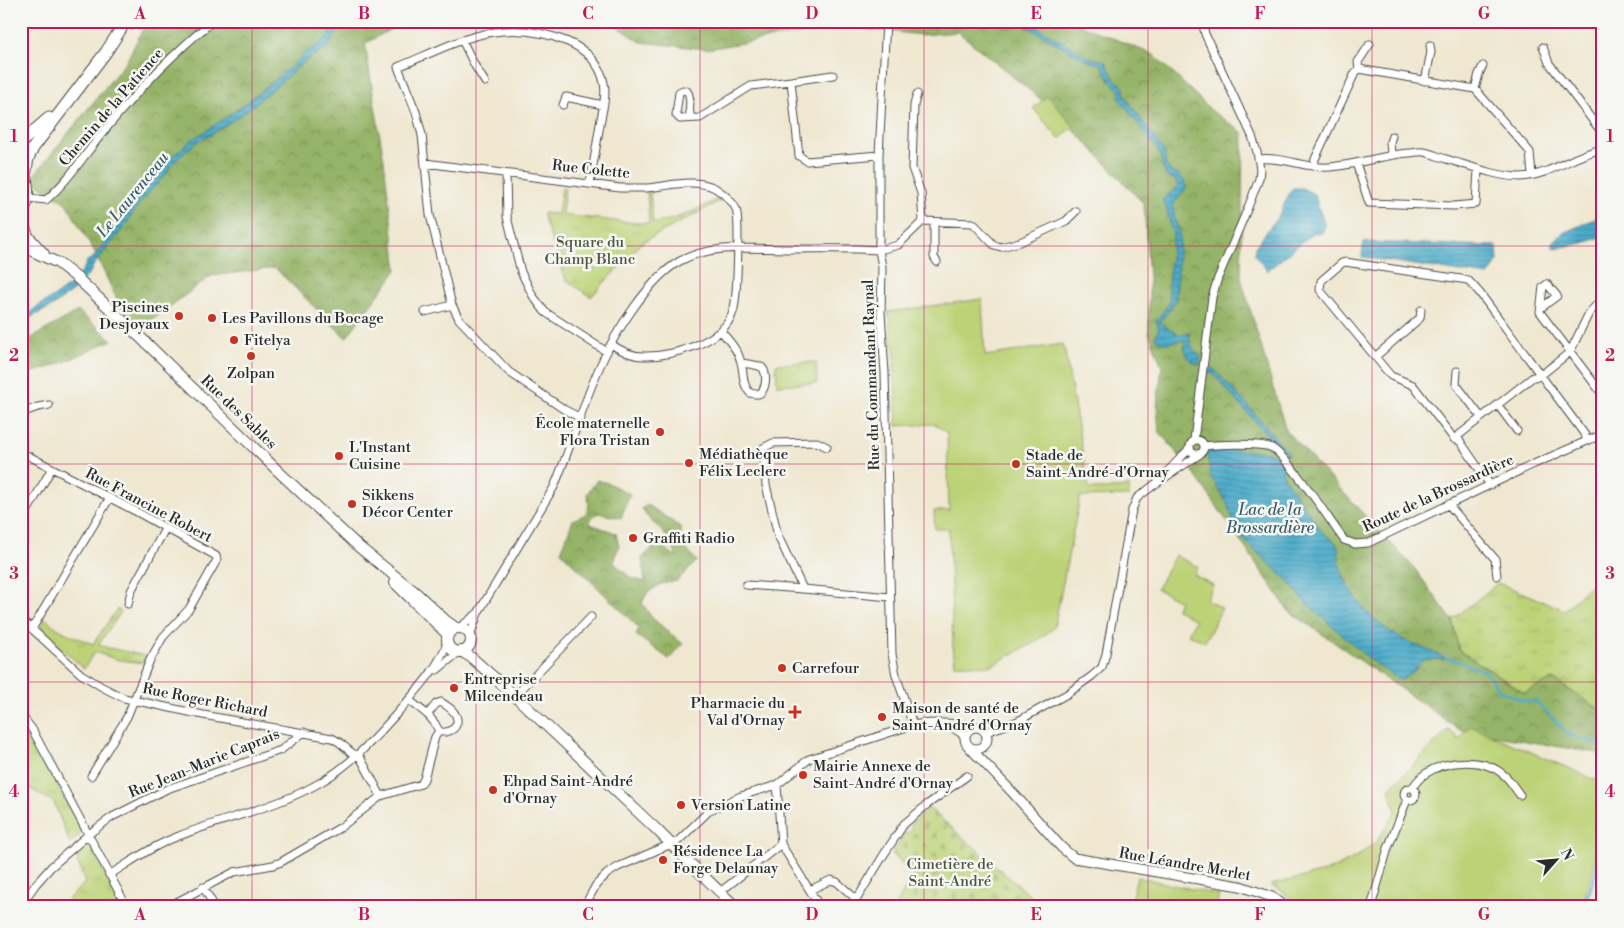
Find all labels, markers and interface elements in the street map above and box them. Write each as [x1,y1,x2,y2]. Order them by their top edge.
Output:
text: A [133,4,146,24]
text: B [358,4,370,24]
text: C [582,4,594,24]
text: D [806,4,819,24]
text: E [1030,4,1042,24]
text: F [1254,4,1266,24]
text: G [1478,4,1491,24]
street label: Chemin de la Patience [55,44,168,170]
text: 1 [10,127,18,147]
text: 1 [1606,127,1614,147]
water label: Le Laurenceau [92,147,174,242]
street label: Rue Colette [551,156,631,183]
park label: Square du Champ Blanc [545,233,635,269]
street label: Rue du Commandant Raynal [859,279,884,471]
place label: Piscines Desjoyaux [99,298,169,334]
place label: Les Pavillons du Bocage [222,309,384,328]
marker: Piscines Desjoyaux [173,310,185,322]
marker: Les Pavillons du Bocage [206,312,218,324]
place label: Fitelya [244,331,291,350]
marker: Fitelya [228,334,240,346]
text: 2 [9,346,19,366]
text: 2 [1605,346,1615,366]
marker: Zolpan [245,350,257,362]
place label: Zolpan [227,364,275,383]
street label: Rue des Sables [197,371,281,453]
place label: École maternelle Flora Tristan [535,413,650,450]
marker: École maternelle Flora Tristan [654,426,666,438]
place label: L'Instant Cuisine [349,438,412,474]
place label: Médiathèque Félix Leclerc [699,445,788,481]
place label: Stade de Saint-André-d'Ornay [1026,446,1170,482]
marker: L'Instant Cuisine [333,450,345,462]
street label: Route de la Brossardière [1360,450,1517,537]
marker: Médiathèque Félix Leclerc [683,457,695,469]
marker: Stade de Saint-André-d'Ornay [1010,458,1022,470]
street label: Rue Francine Robert [82,464,216,547]
place label: Sikkens Décor Center [362,486,453,522]
marker: Sikkens Décor Center [346,498,358,510]
water label: Lac de la Brossardière [1225,500,1315,538]
place label: Graffiti Radio [643,529,735,548]
marker: Graffiti Radio [627,532,639,544]
text: 3 [9,564,19,584]
text: 3 [1605,564,1615,584]
place label: Carrefour [792,659,860,678]
marker: Carrefour [776,662,788,674]
place label: Entreprise Milcendeau [464,670,543,706]
street label: Rue Roger Richard [141,679,270,722]
marker: Entreprise Milcendeau [448,682,460,694]
place label: Pharmacie du Val d'Ornay [690,694,786,730]
place label: Maison de santé de Saint-André d'Ornay [892,699,1033,735]
marker: Pharmacie du Val d'Ornay [789,706,801,718]
marker: Maison de santé de Saint-André d'Ornay [876,711,888,723]
street label: Rue Jean-Marie Caprais [126,724,283,802]
place label: Mairie Annexe de Saint-André d'Ornay [813,757,954,793]
marker: Mairie Annexe de Saint-André d'Ornay [797,769,809,781]
place label: Ehpad Saint-André d'Ornay [503,772,633,808]
text: 4 [9,782,20,802]
text: 4 [1605,782,1616,802]
marker: Ehpad Saint-André d'Ornay [487,784,499,796]
place label: Version Latine [690,796,791,815]
marker: Version Latine [675,799,687,811]
north arrow [1532,836,1582,886]
place label: Résidence La Forge Delaunay [673,842,779,878]
street label: Rue Léandre Merlet [1117,844,1253,886]
text: N [1556,846,1577,864]
marker: Résidence La Forge Delaunay [657,854,669,866]
park label: Cimetière de Saint-André [907,855,993,891]
text: A [133,905,146,925]
text: B [358,905,370,925]
text: C [582,905,594,925]
text: D [806,905,819,925]
text: E [1030,905,1042,925]
text: F [1254,905,1266,925]
text: G [1478,905,1491,925]

